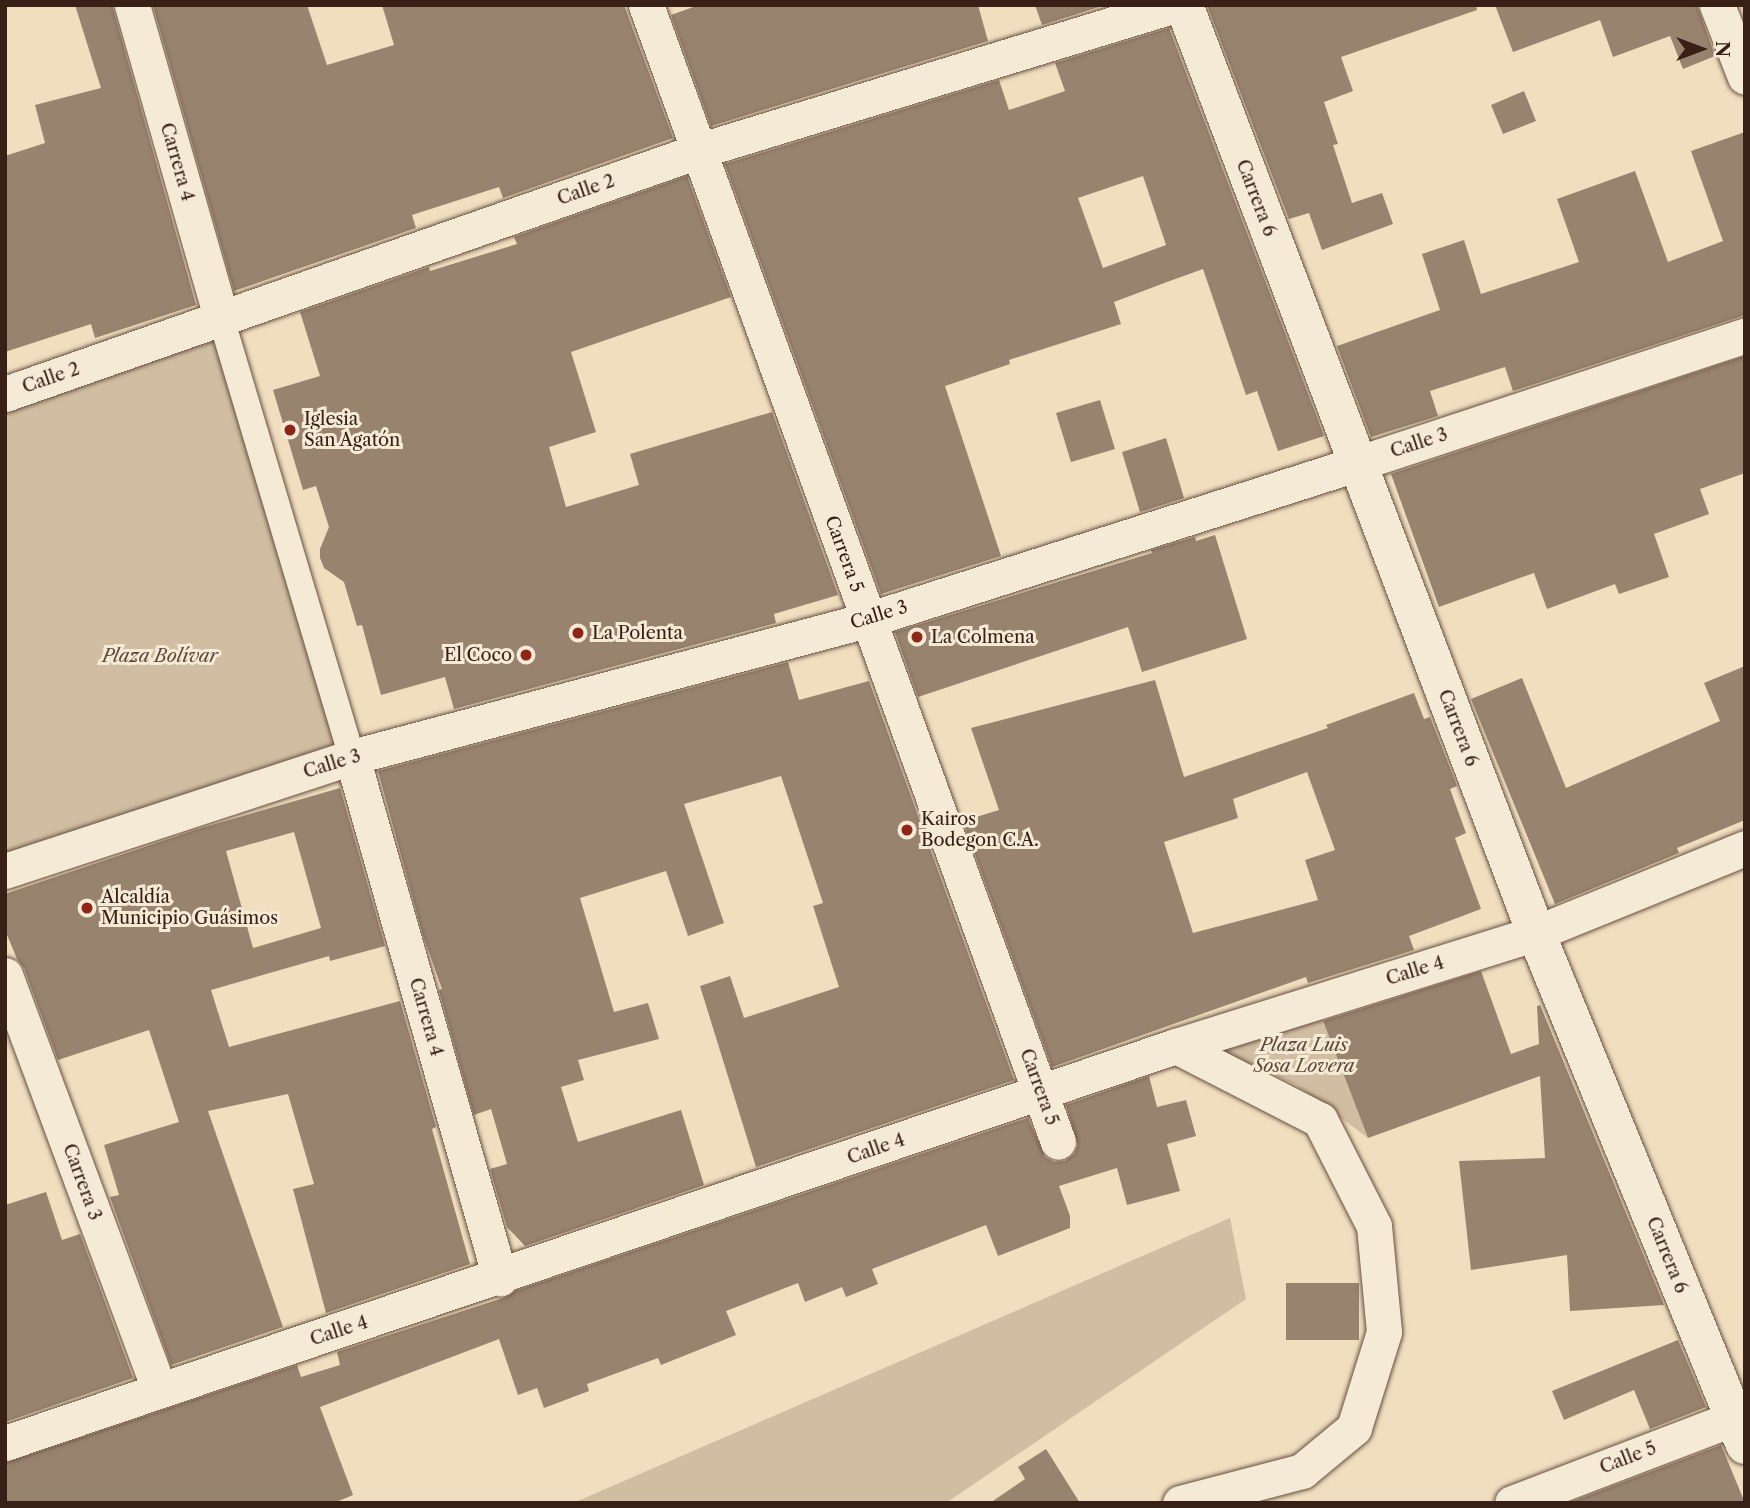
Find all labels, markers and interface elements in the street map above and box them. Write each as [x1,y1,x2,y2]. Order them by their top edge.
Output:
north arrow [1666,14,1736,84]
text: N [1711,41,1734,57]
street label: Carrera 4 [156,120,198,204]
street label: Carrera 6 [1231,156,1281,240]
street label: Calle 2 [554,170,618,210]
street label: Calle 2 [19,358,83,398]
place label: Iglesia San Agatón [304,409,401,452]
marker: Iglesia San Agatón [282,422,298,438]
street label: Calle 3 [1388,424,1450,462]
street label: Carrera 5 [820,513,868,595]
street label: Calle 3 [848,596,910,634]
place label: La Polenta [592,622,683,644]
marker: La Polenta [570,625,586,641]
place label: La Colmena [931,626,1035,648]
marker: La Colmena [909,629,925,645]
place label: El Coco [444,644,512,666]
park label: Plaza Bolívar [102,645,218,667]
marker: El Coco [518,647,534,663]
street label: Carrera 6 [1433,686,1483,770]
street label: Calle 3 [301,745,363,783]
place label: Kairos Bodegon C.A. [921,809,1039,852]
marker: Kairos Bodegon C.A. [899,822,915,838]
place label: Alcaldía Municipio Guásimos [101,887,278,930]
marker: Alcaldía Municipio Guásimos [79,900,95,916]
street label: Calle 4 [1383,952,1447,990]
street label: Carrera 4 [405,975,447,1059]
park label: Plaza Luis Sosa Lovera [1254,1035,1354,1078]
street label: Carrera 5 [1015,1046,1063,1128]
street label: Calle 4 [844,1129,908,1169]
street label: Carrera 3 [58,1141,106,1223]
street label: Carrera 6 [1642,1214,1692,1296]
street label: Calle 4 [307,1312,371,1350]
street label: Calle 5 [1597,1437,1659,1479]

